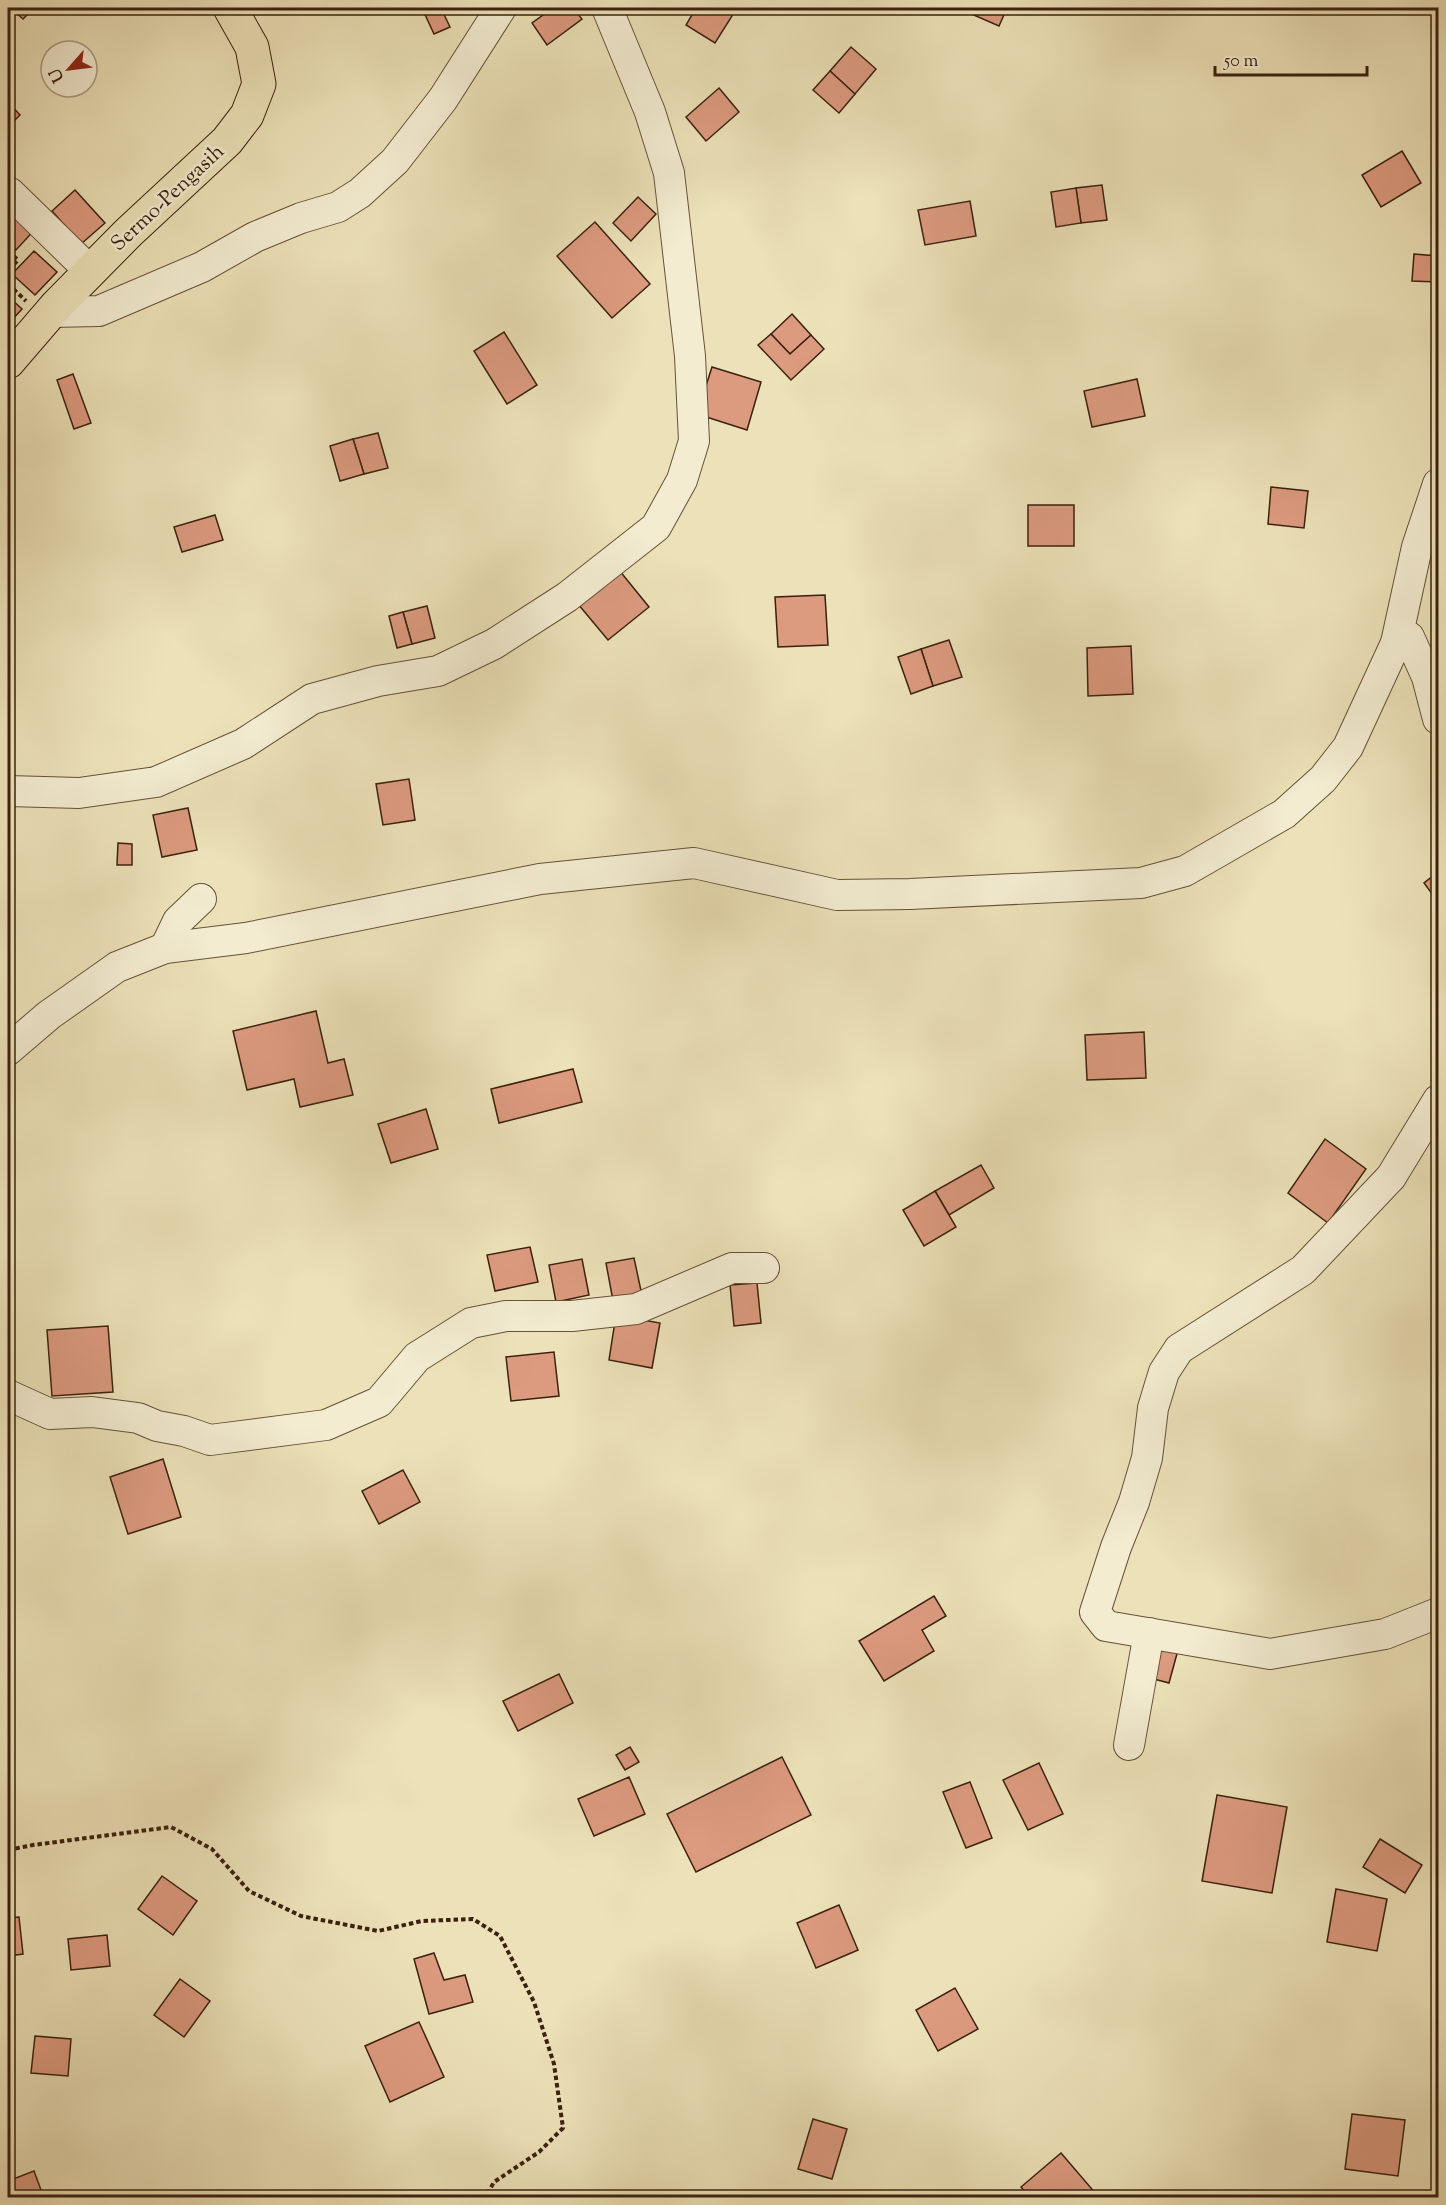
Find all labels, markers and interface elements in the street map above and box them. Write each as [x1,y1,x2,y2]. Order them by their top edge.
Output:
north arrow [39,39,99,99]
scale bar [1215,39,1366,77]
text: 50 m [1223,49,1259,75]
text: U [44,63,71,86]
street label: Sermo-Pengasih [105,138,232,259]

